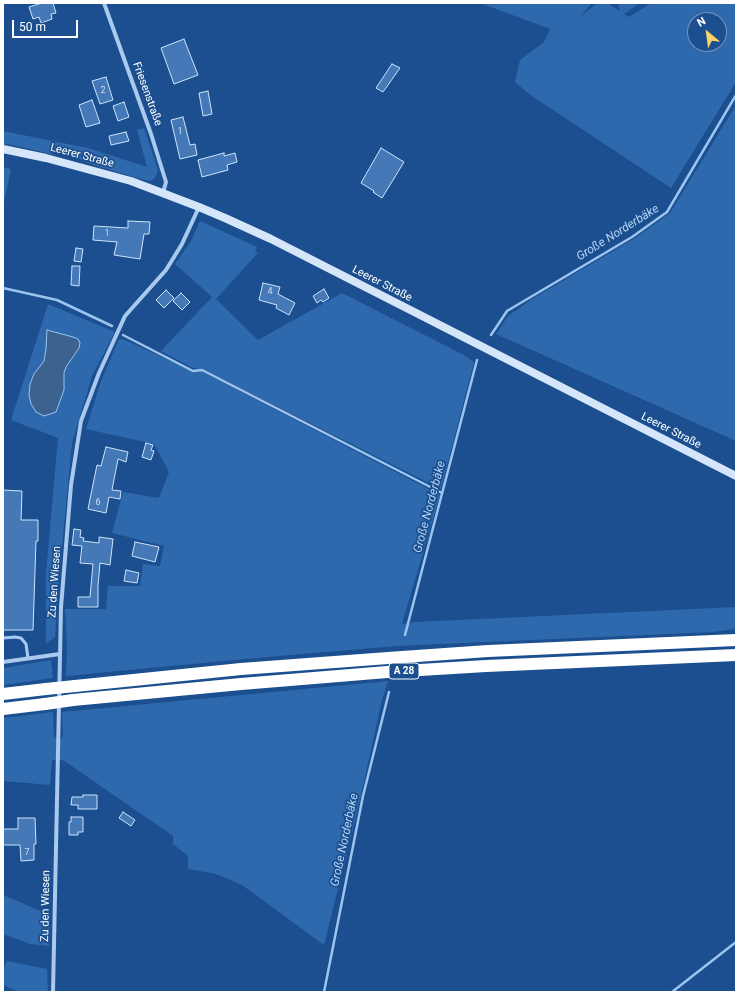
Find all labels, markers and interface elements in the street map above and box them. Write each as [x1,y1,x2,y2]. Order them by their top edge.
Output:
scale bar [14,12,80,38]
north arrow [687,12,727,52]
text: N [695,14,708,30]
text: 50 m [19,20,46,34]
street label: Friesenstraße [129,60,165,128]
house number: 2 [100,86,106,96]
house number: 1 [177,127,183,137]
street label: Leerer Straße [49,141,115,171]
water label: Große Norderbäke [574,202,662,264]
house number: 1 [104,229,110,239]
street label: Leerer Straße [350,263,414,305]
house number: 4 [267,287,273,297]
street label: Leerer Straße [639,410,703,452]
water label: Große Norderbäke [411,459,449,555]
house number: 6 [95,498,101,508]
street label: Zu den Wiesen [46,546,64,618]
road number: A 28 [389,663,419,679]
water label: Große Norderbäke [328,792,362,888]
house number: 7 [24,848,30,858]
street label: Zu den Wiesen [39,870,53,942]

